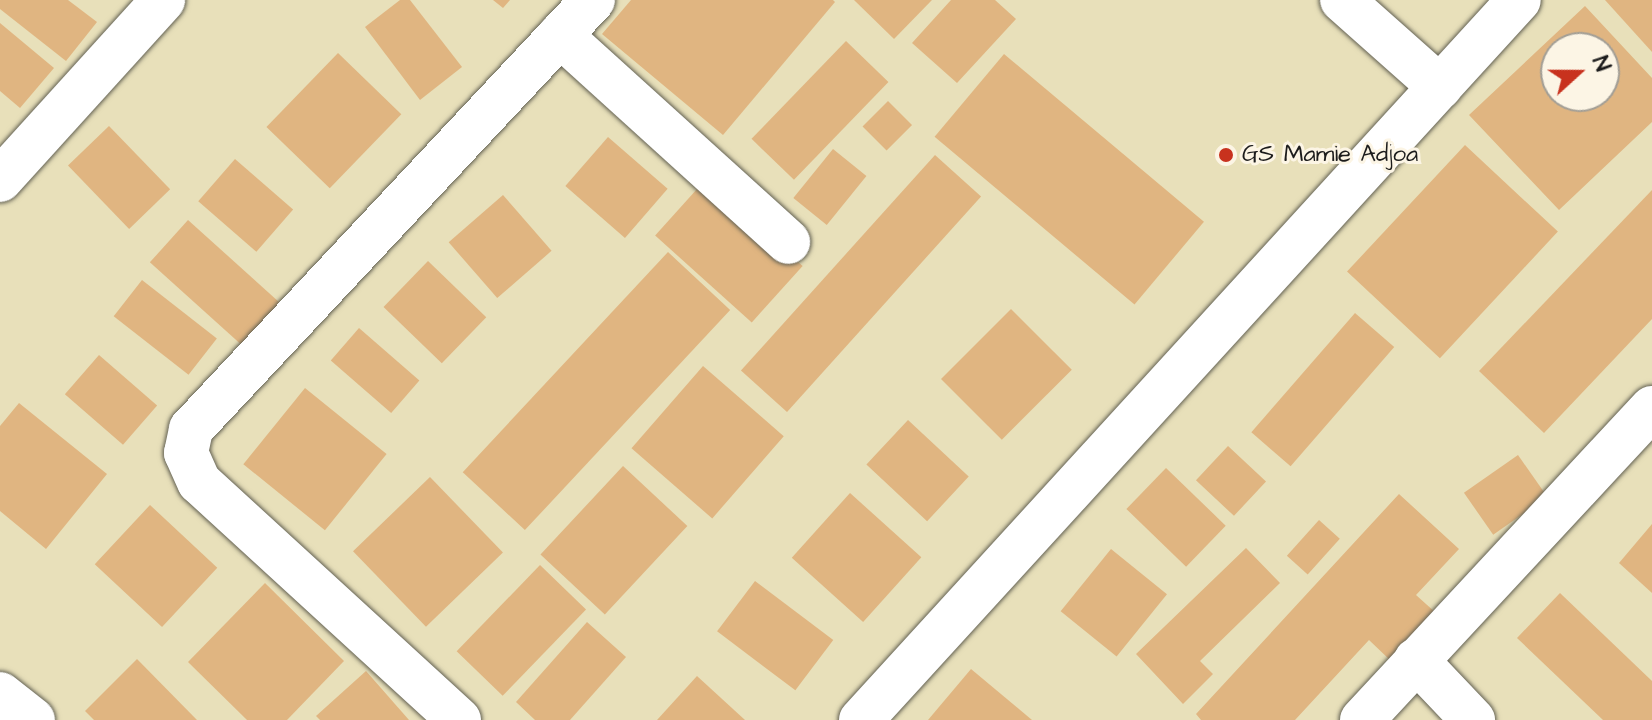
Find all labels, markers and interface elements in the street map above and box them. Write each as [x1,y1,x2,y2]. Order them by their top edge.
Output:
north arrow [1540,32,1620,112]
text: N [1584,52,1618,76]
place label: GS Mamie Adjoa [1242,141,1418,169]
marker: GS Mamie Adjoa [1217,146,1235,164]

